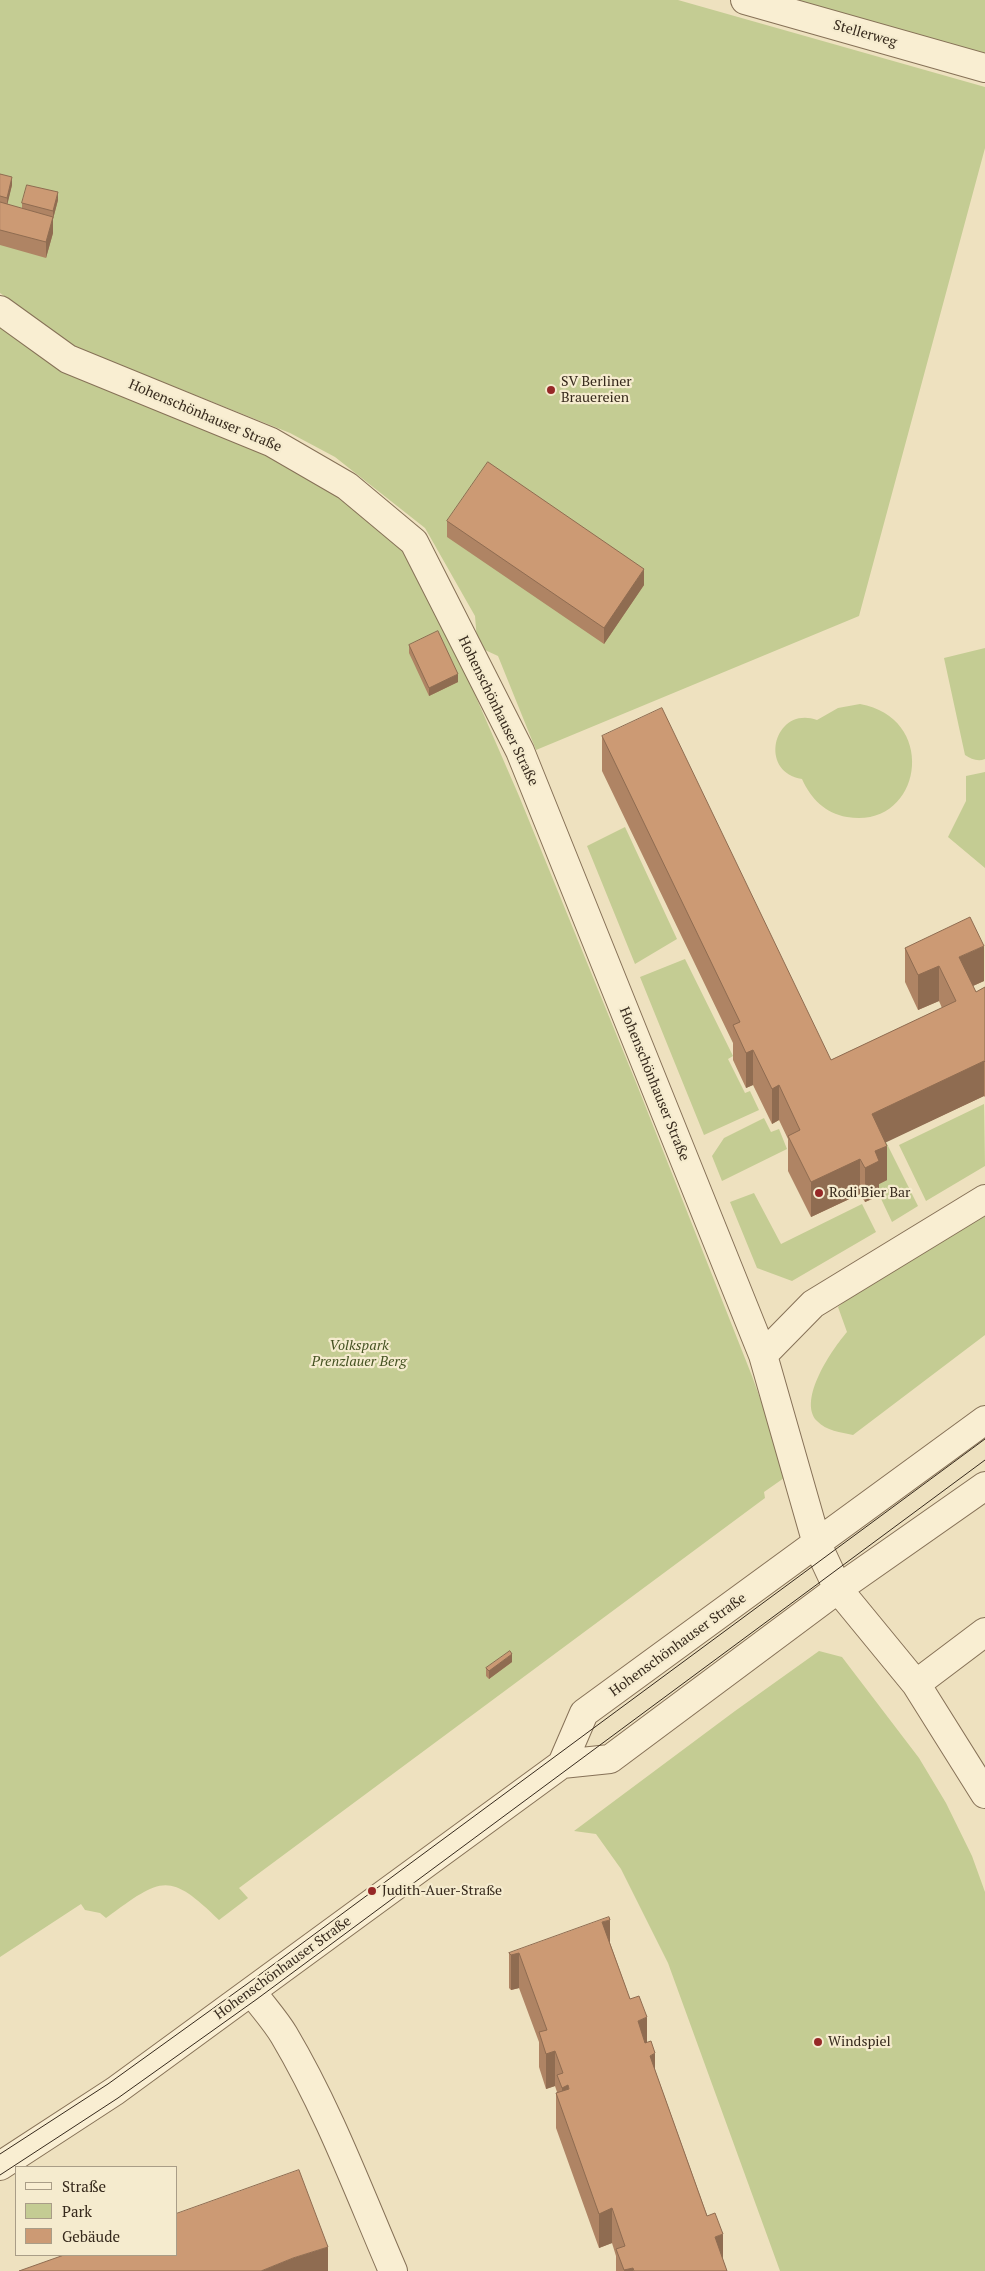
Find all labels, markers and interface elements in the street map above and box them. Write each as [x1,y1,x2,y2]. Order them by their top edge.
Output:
street label: Stellerweg [831,17,899,51]
place label: SV Berliner Brauereien [561,374,632,407]
street label: Hohenschönhauser Straße [126,376,284,456]
marker: SV Berliner Brauereien [545,384,557,396]
street label: Hohenschönhauser Straße [454,633,542,789]
street label: Hohenschönhauser Straße [615,1005,693,1163]
place label: Rodi Bier Bar [829,1185,910,1201]
marker: Rodi Bier Bar [813,1187,825,1199]
park label: Volkspark Prenzlauer Berg [312,1338,406,1370]
street label: Hohenschönhauser Straße [606,1590,750,1700]
place label: Judith-Auer-Straße [382,1883,502,1899]
marker: Judith-Auer-Straße [366,1885,378,1897]
street label: Hohenschönhauser Straße [211,1913,355,2023]
place label: Windspiel [828,2034,891,2050]
marker: Windspiel [812,2036,824,2048]
legend [15,2166,178,2256]
text: Straße [62,2176,106,2196]
text: Park [62,2201,92,2221]
text: Gebäude [62,2226,120,2246]

